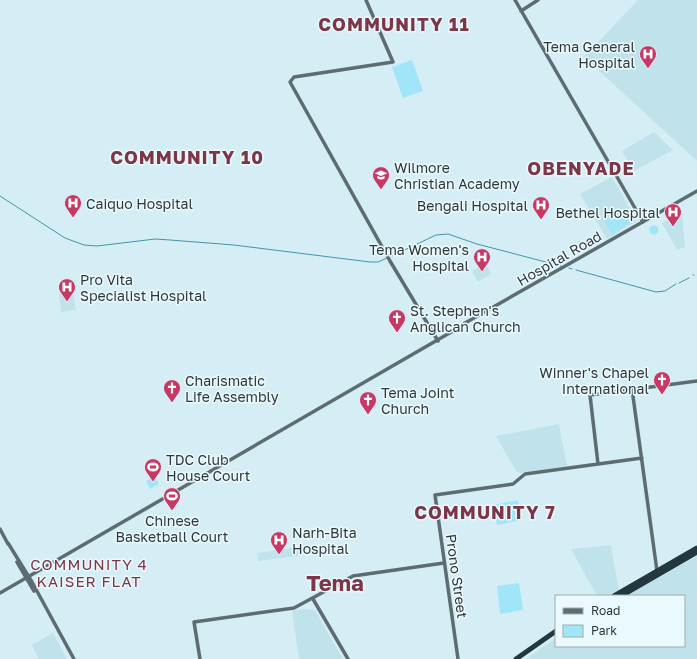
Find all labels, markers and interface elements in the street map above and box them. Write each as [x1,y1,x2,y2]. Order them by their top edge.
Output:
district label: COMMUNITY 11 [318,13,470,35]
place label: Tema General Hospital [543,38,635,71]
hospital icon: Tema General Hospital [638,44,658,69]
district label: COMMUNITY 10 [110,146,264,168]
district label: OBENYADE [527,157,635,179]
place label: Wilmore Christian Academy [394,159,520,192]
school or university icon: Wilmore Christian Academy [371,165,391,190]
hospital icon: Caiquo Hospital [63,193,83,218]
place label: Caiquo Hospital [86,195,193,212]
hospital icon: Bengali Hospital [531,195,551,220]
place label: Bengali Hospital [417,197,528,214]
hospital icon: Bethel Hospital [663,202,683,227]
place label: Bethel Hospital [555,204,660,221]
street label: Hospital Road [514,227,604,289]
place label: Tema Women's Hospital [369,241,469,274]
hospital icon: Tema Women's Hospital [472,247,492,272]
place label: Pro Vita Specialist Hospital [80,271,207,304]
hospital icon: Pro Vita Specialist Hospital [57,277,77,302]
place label: St. Stephen's Anglican Church [410,302,521,335]
church icon: St. Stephen's Anglican Church [387,308,407,333]
place label: Winner's Chapel International [539,364,649,397]
church icon: Winner's Chapel International [652,370,672,395]
place label: Charismatic Life Assembly [185,372,279,405]
church icon: Charismatic Life Assembly [162,378,182,403]
place label: Tema Joint Church [381,384,454,417]
church icon: Tema Joint Church [358,390,378,415]
place label: TDC Club House Court [166,451,250,484]
sports icon: TDC Club House Court [143,457,163,482]
sports icon: Chinese Basketball Court [162,486,182,511]
district label: COMMUNITY 7 [414,501,556,523]
place label: Chinese Basketball Court [116,512,228,545]
place label: Narh-Bita Hospital [292,524,357,557]
hospital icon: Narh-Bita Hospital [269,530,289,555]
street label: Prono Street [443,533,471,619]
district label: COMMUNITY 4 KAISER FLAT [30,555,148,590]
district label: Tema [306,569,364,596]
legend [555,595,685,647]
text: Road [591,603,620,618]
text: Park [591,623,617,638]

